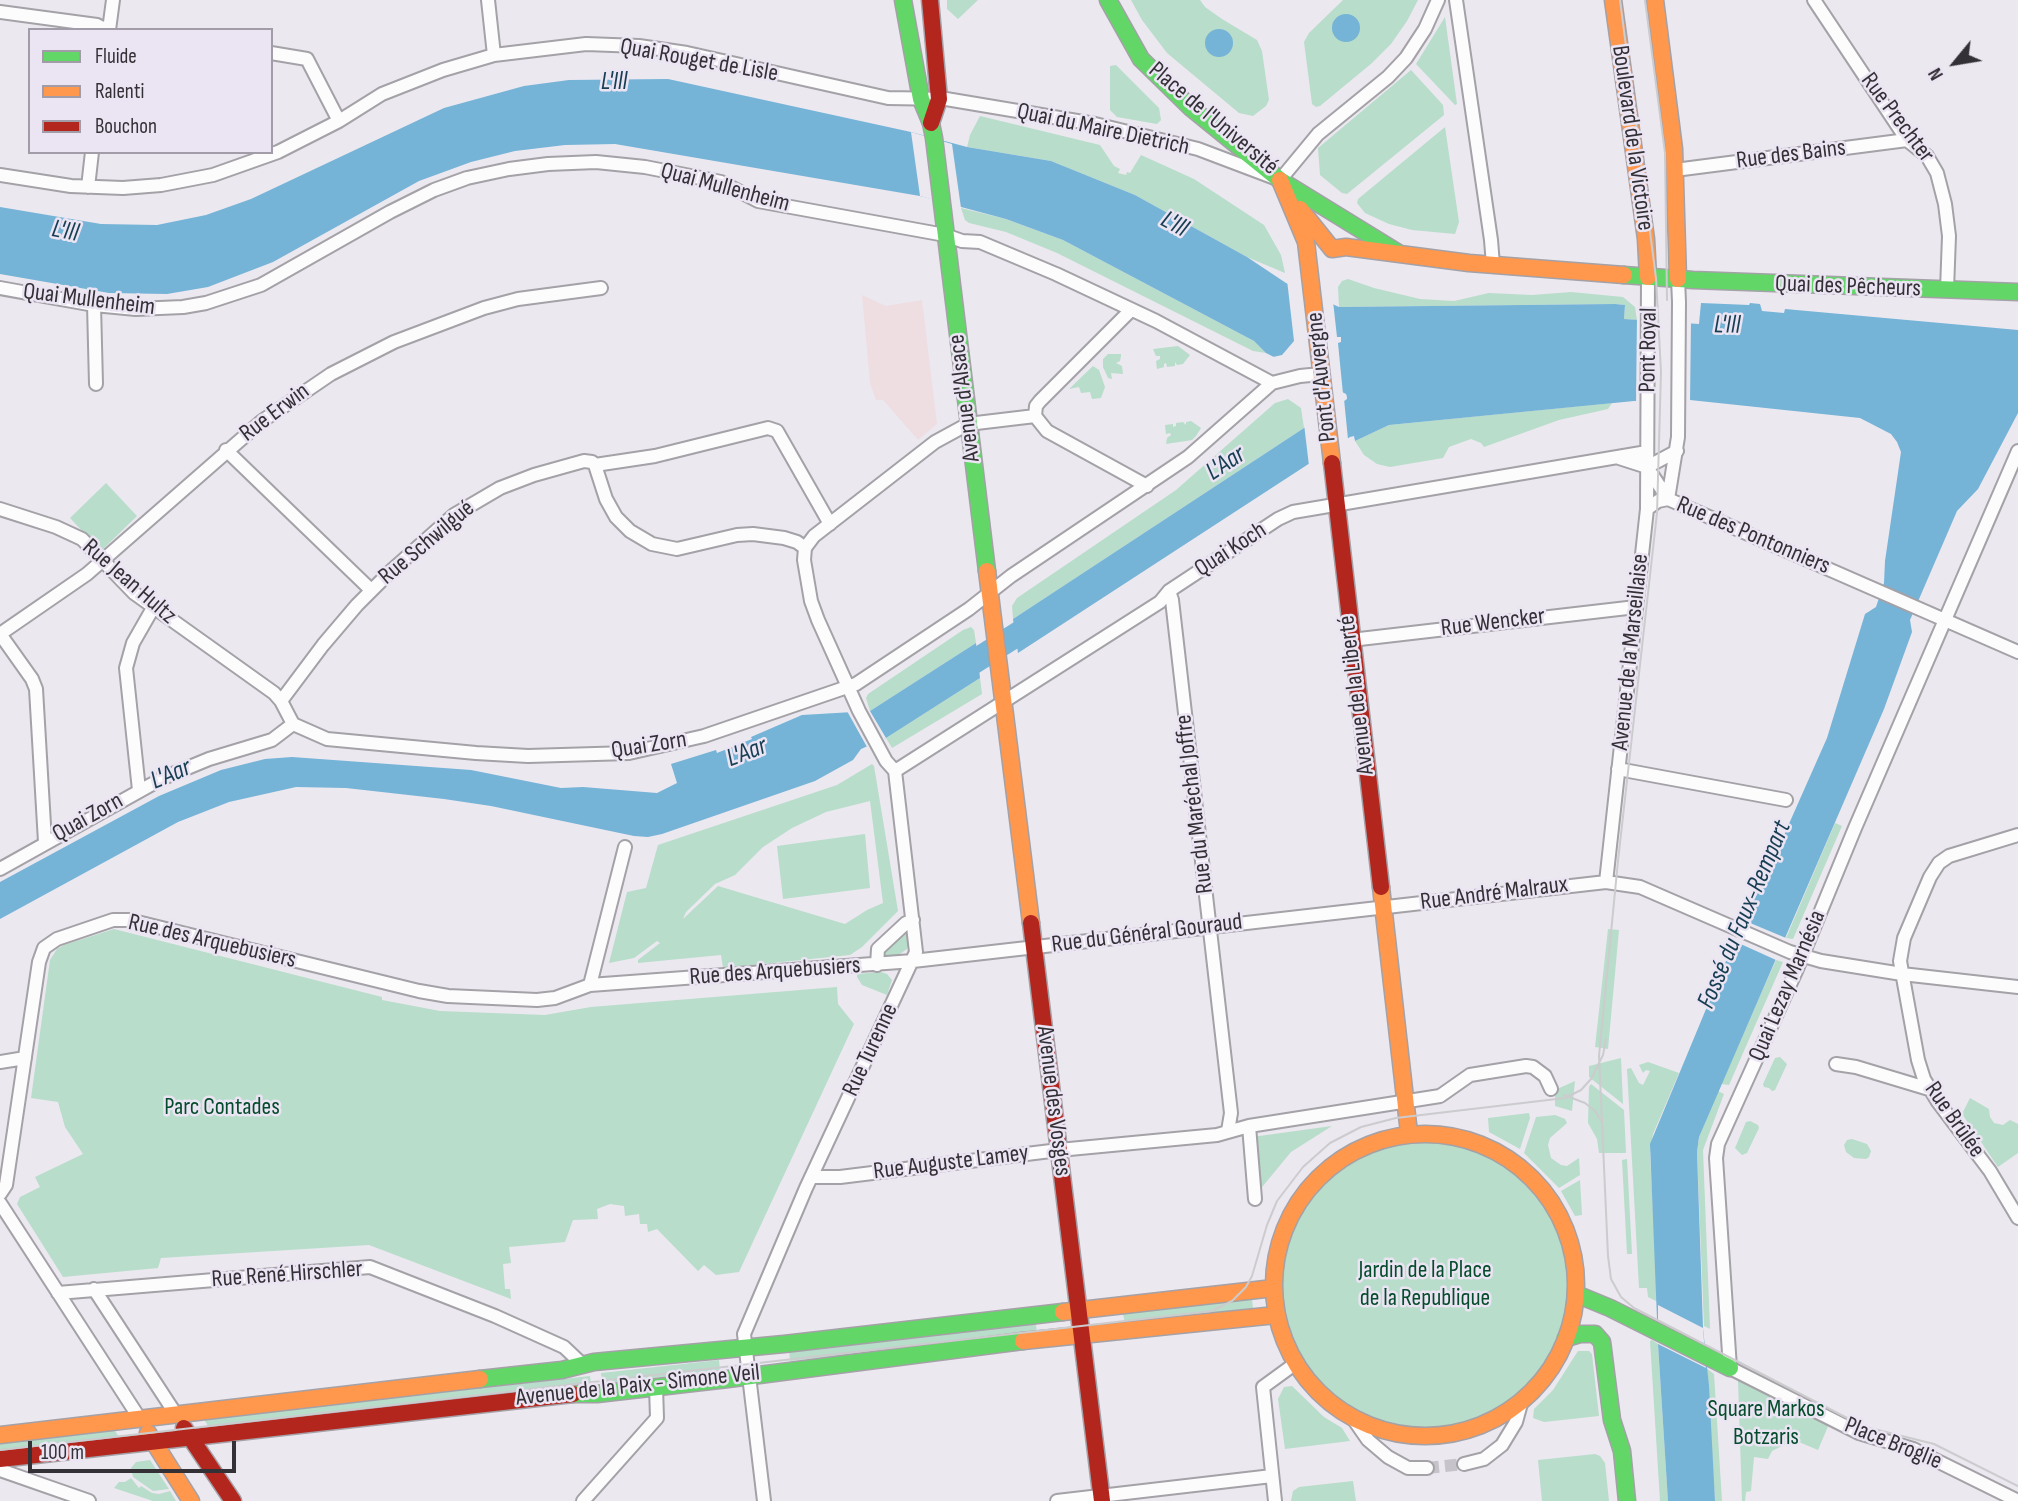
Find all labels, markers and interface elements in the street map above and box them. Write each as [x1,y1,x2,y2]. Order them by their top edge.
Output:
legend [28,28,273,154]
north arrow [1920,28,1990,98]
street label: Quai Rouget de Lisle [618,33,780,89]
text: Fluide [95,44,137,69]
street label: Boulevard de la Victoire [1605,44,1659,232]
street label: Place de l'Université [1142,56,1284,182]
text: N [1924,64,1949,84]
water label: L'Ill [601,66,627,98]
street label: Rue Prechter [1854,68,1940,168]
text: Ralenti [95,79,144,104]
street label: Quai du Maire Dietrich [1014,98,1192,162]
text: Bouchon [95,114,157,139]
street label: Rue des Bains [1735,134,1847,176]
street label: Quai Mullenheim [657,157,793,219]
water label: L'Ill [1155,205,1193,245]
water label: L'Ill [49,214,81,250]
street label: Quai des Pêcheurs [1775,270,1921,304]
street label: Quai Mullenheim [22,278,156,322]
street label: Pont Royal [1634,307,1664,393]
water label: L'Ill [1713,310,1741,342]
street label: Pont d'Auvergne [1301,311,1343,443]
street label: Avenue d'Alsace [943,333,987,463]
street label: Rue Erwin [234,377,316,449]
water label: L'Aar [1200,440,1252,488]
street label: Rue des Pontonniers [1672,491,1834,581]
street label: Rue Schwilgué [373,495,481,591]
street label: Quai Koch [1190,516,1272,584]
street label: Rue Jean Hultz [76,533,182,631]
street label: Avenue de la Marseillaise [1606,552,1656,752]
street label: Rue Wencker [1439,602,1547,644]
street label: Avenue de la Liberté [1333,614,1381,776]
street label: Rue du Maréchal Joffre [1170,713,1220,895]
street label: Quai Zorn [609,726,689,766]
water label: L'Aar [722,731,772,775]
water label: L'Aar [146,753,196,797]
street label: Quai Zorn [48,787,128,849]
water label: Fossé du Faux-Rempart [1691,816,1799,1014]
street label: Rue André Malraux [1419,871,1569,917]
street label: Quai Lezay Marnésia [1743,906,1833,1066]
street label: Rue du Général Gouraud [1050,908,1244,960]
street label: Rue des Arquebusiers [125,909,299,975]
street label: Rue des Arquebusiers [688,952,862,992]
street label: Rue Turenne [837,999,905,1101]
street label: Avenue des Vosges [1030,1024,1076,1178]
street label: Rue Brûlée [1918,1077,1990,1163]
park label: Parc Contades [164,1094,280,1122]
street label: Rue Auguste Lamey [872,1139,1030,1187]
street label: Rue René Hirschler [210,1255,364,1295]
park label: Jardin de la Place de la Republique [1358,1257,1492,1313]
street label: Avenue de la Paix - Simone Veil [515,1359,761,1413]
park label: Square Markos Botzaris [1707,1396,1825,1452]
street label: Place Broglie [1840,1411,1946,1477]
scale bar [32,1428,240,1472]
text: 100 m [41,1440,84,1465]

